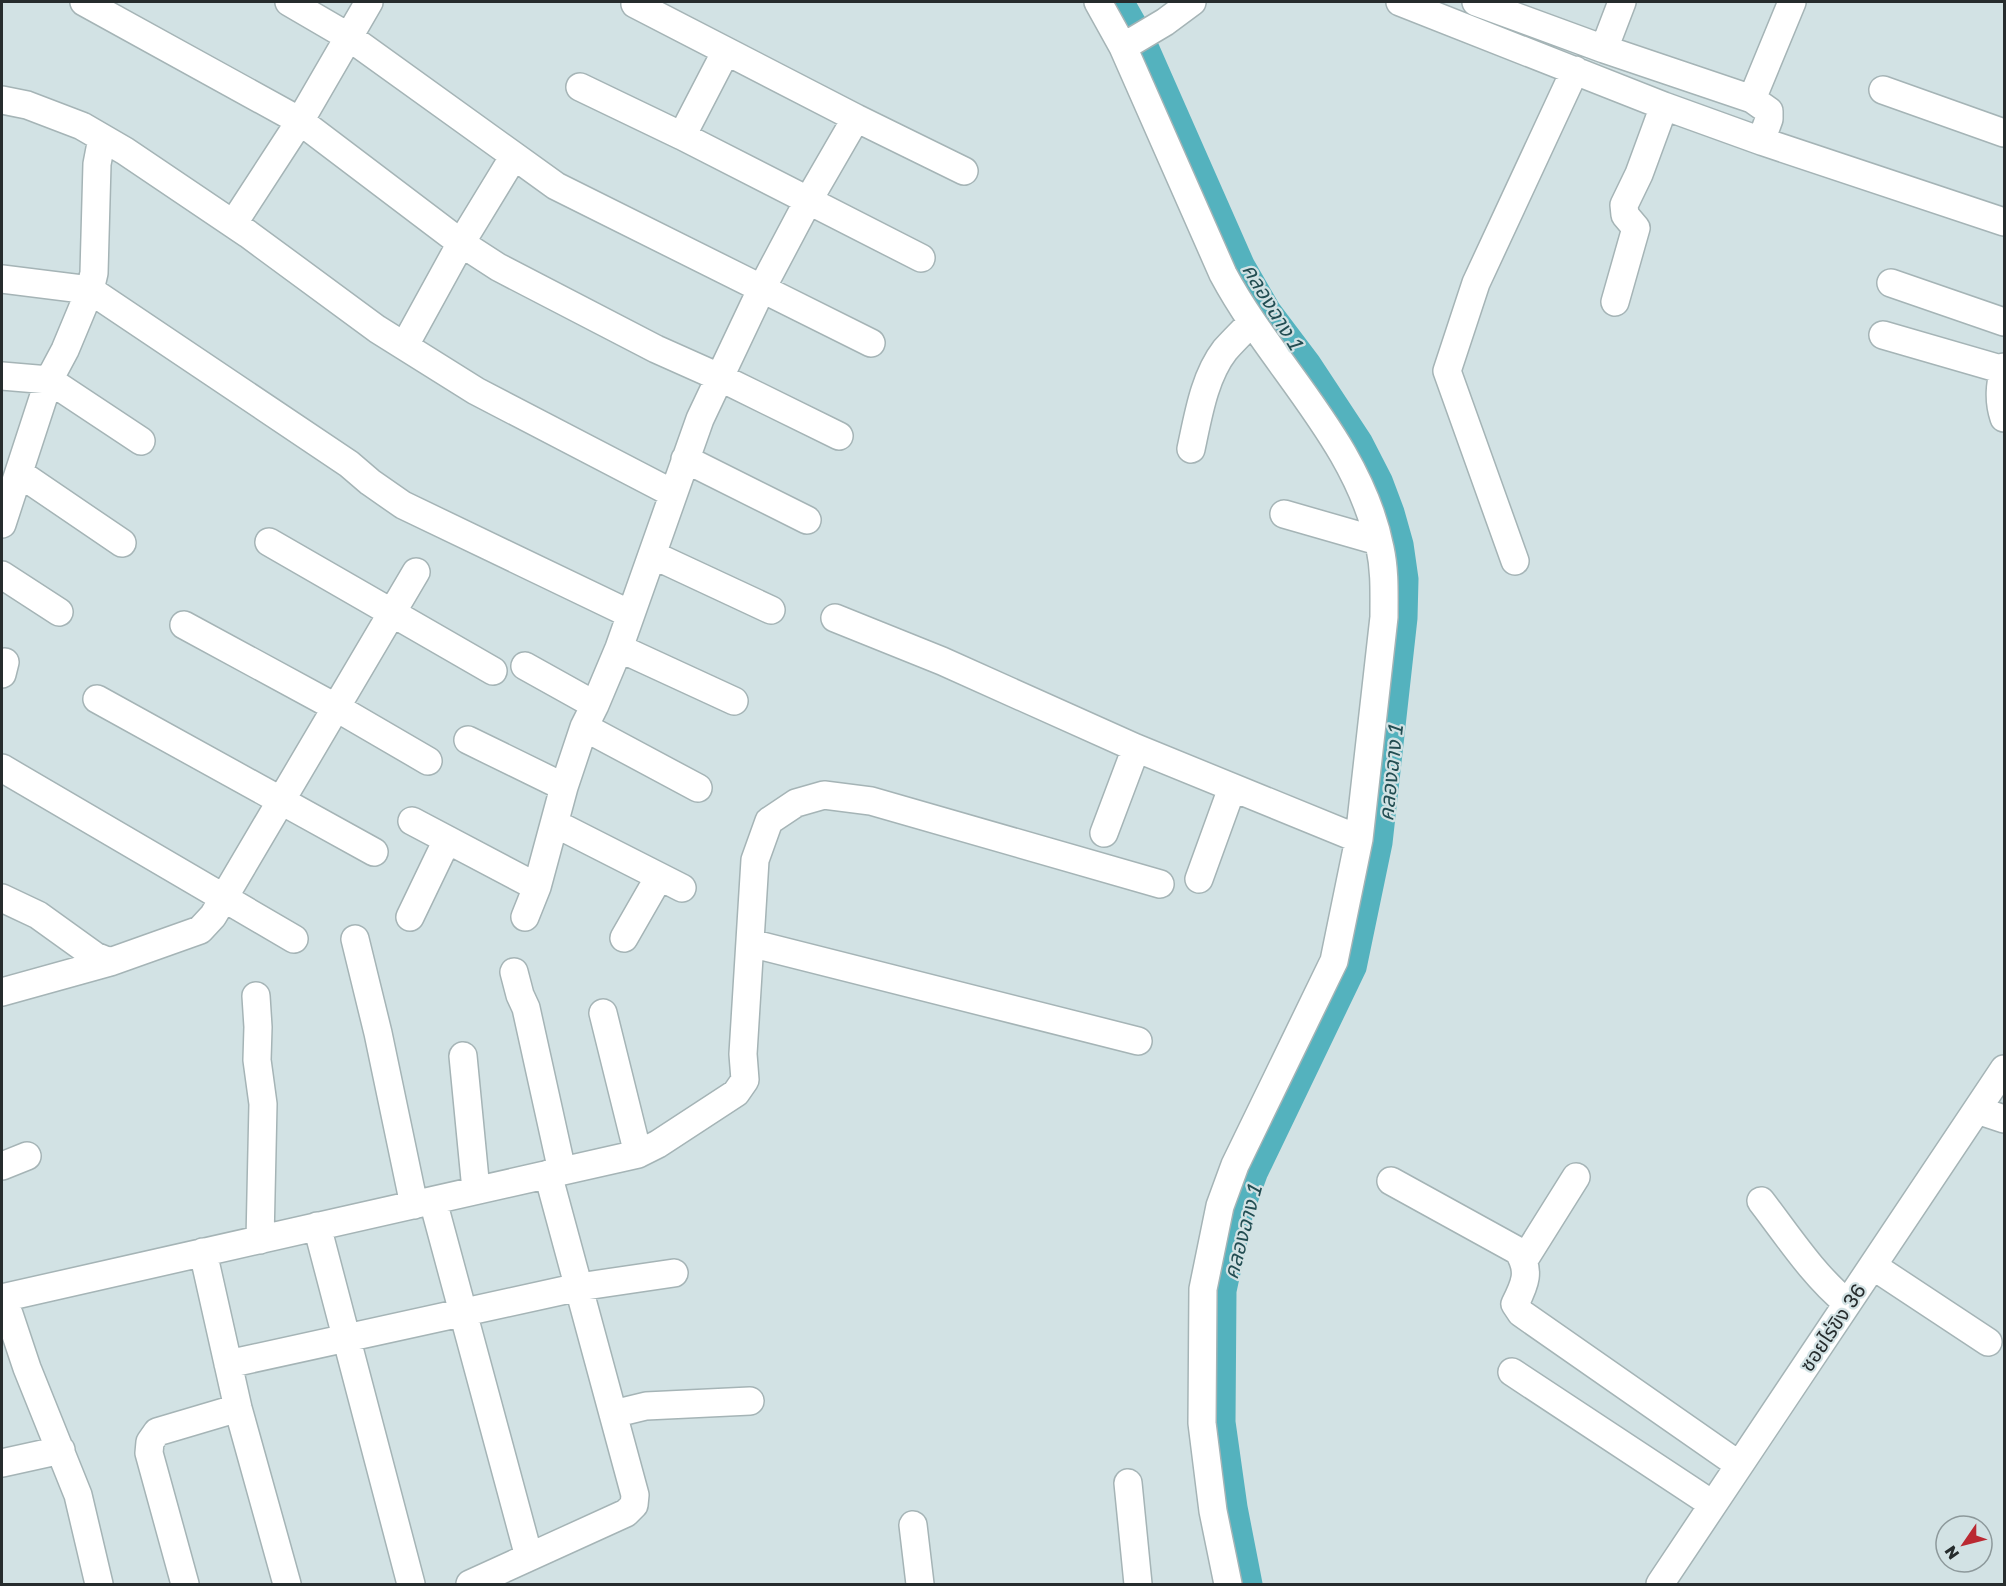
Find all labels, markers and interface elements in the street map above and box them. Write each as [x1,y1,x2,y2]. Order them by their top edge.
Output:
water label: คลองฉาง 1 [1237,258,1309,355]
water label: คลองฉาง 1 [1372,723,1408,822]
water label: คลองฉาง 1 [1217,1181,1267,1282]
street label: ซอยไร่ขิง 36 [1794,1279,1870,1375]
north arrow [1934,1514,1994,1574]
text: N [1940,1542,1963,1563]

